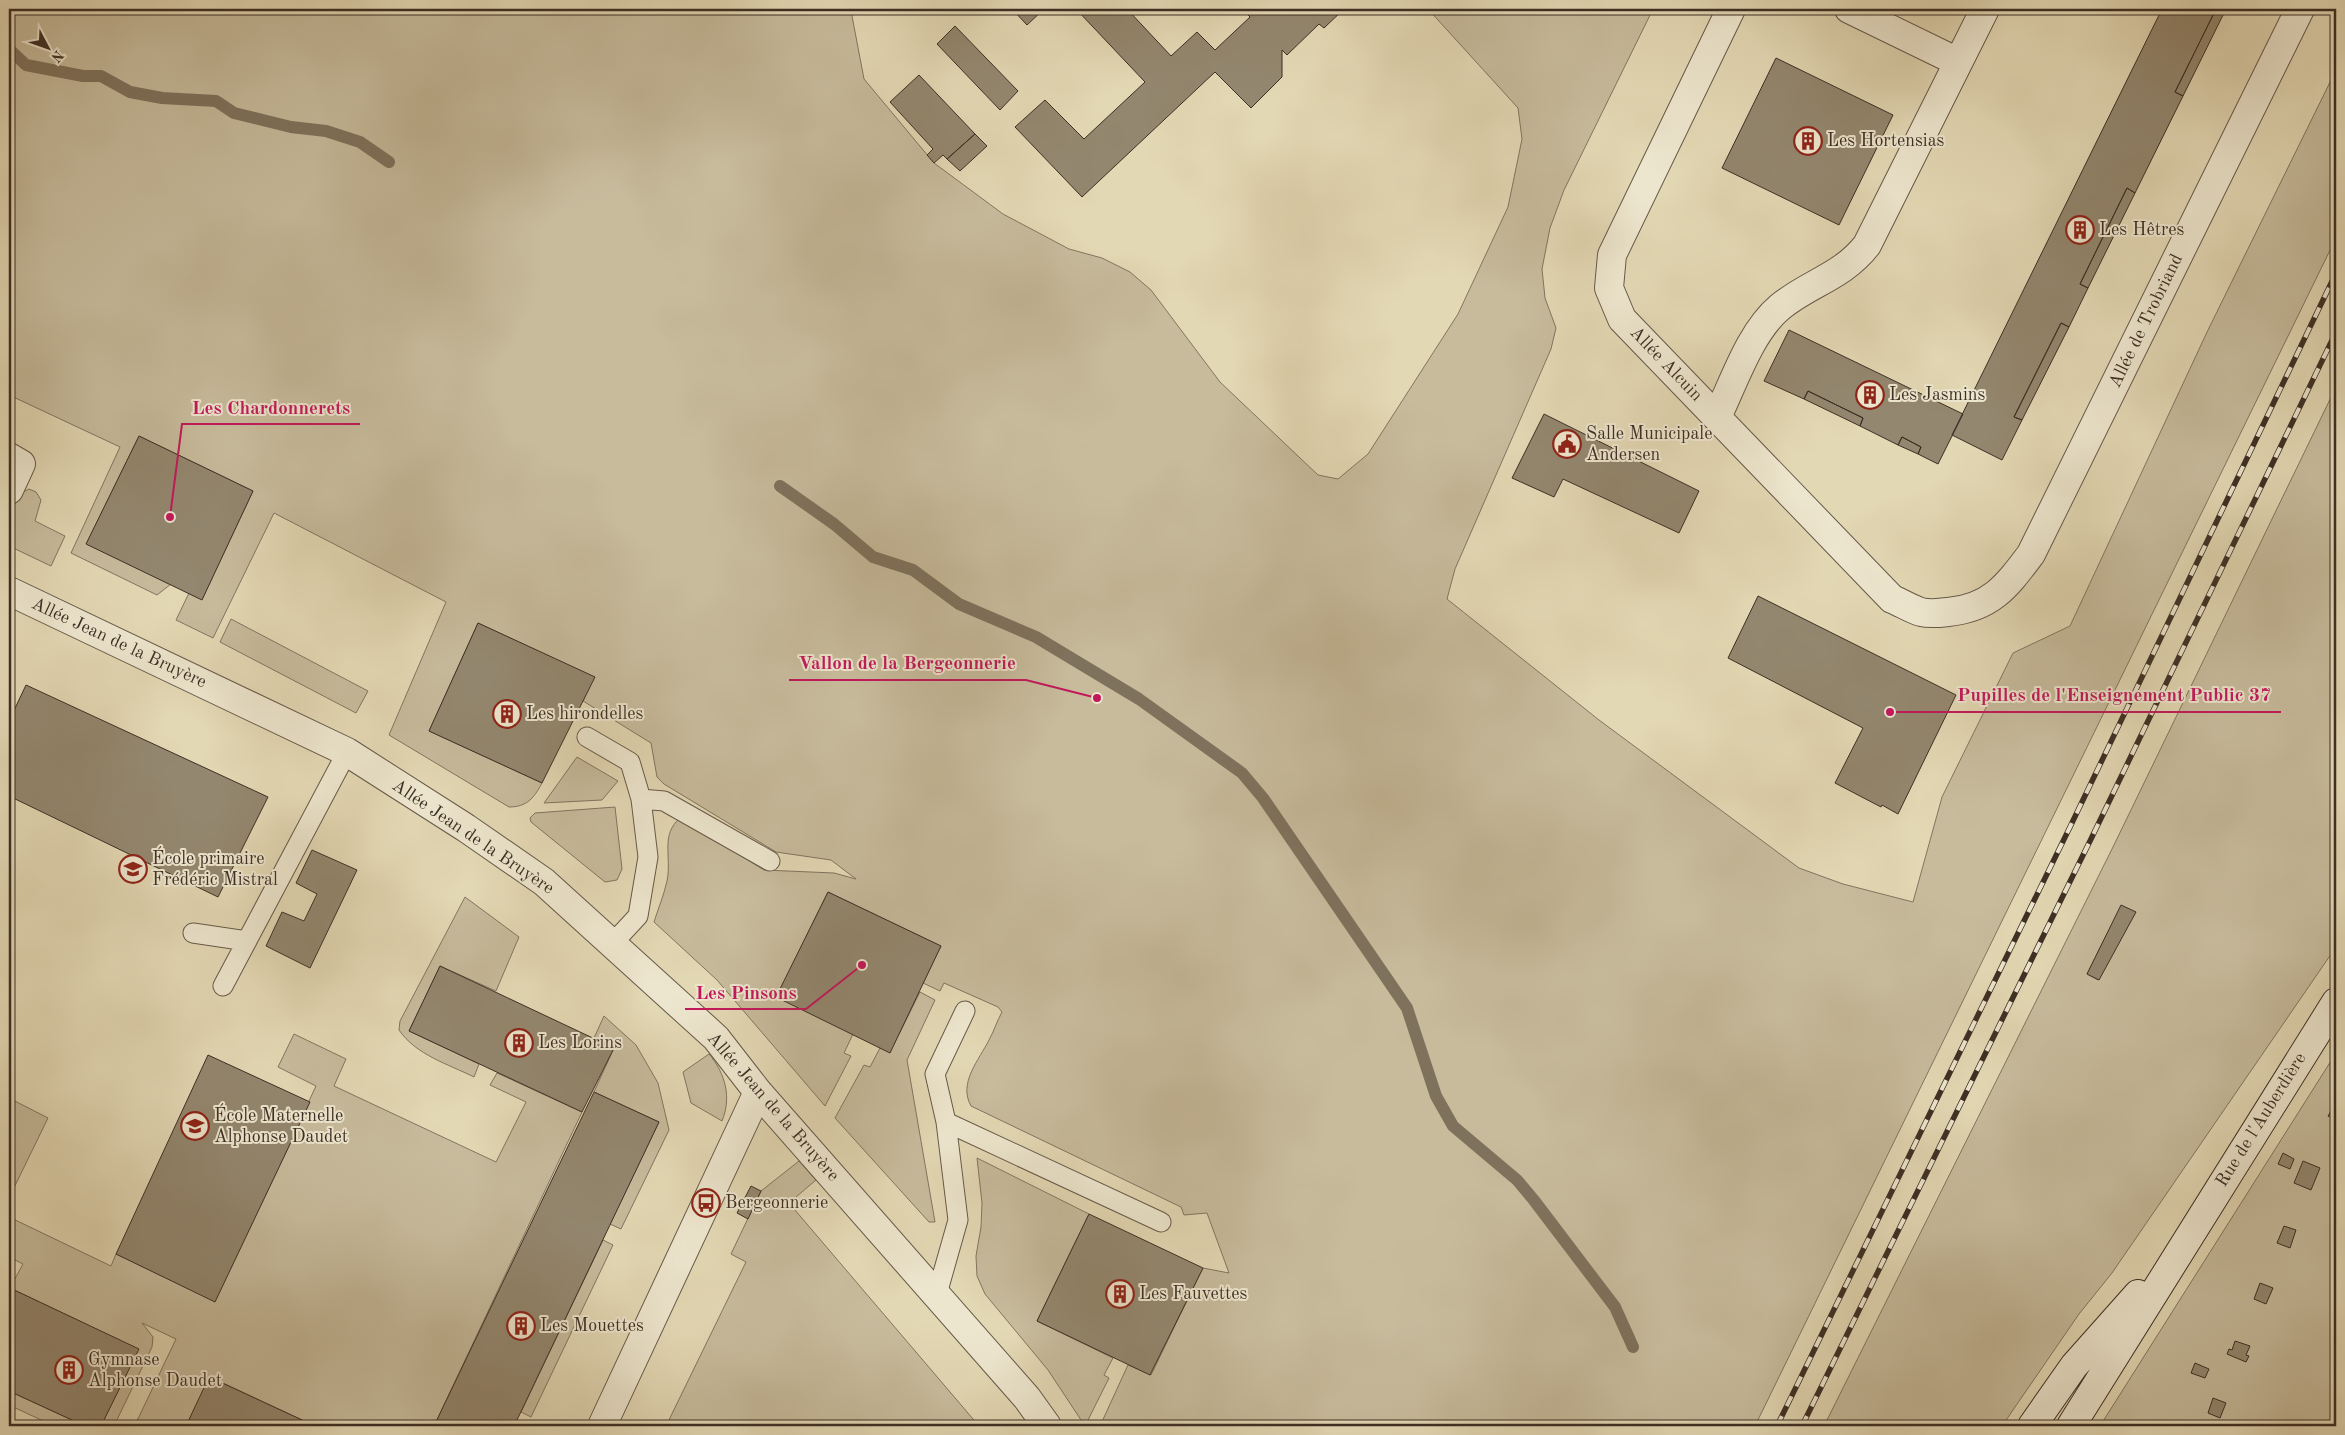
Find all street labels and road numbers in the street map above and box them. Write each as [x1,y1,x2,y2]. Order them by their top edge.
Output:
street label: Allée de Trobriand [2106,251,2186,391]
street label: Allée Alcuin [1626,323,1706,405]
street label: Allée Jean de la Bruyère [29,595,209,691]
street label: Allée Jean de la Bruyère [389,776,557,898]
street label: Allée Jean de la Bruyère [704,1029,842,1185]
street label: Rue de l'Auberdière [2213,1050,2309,1190]

